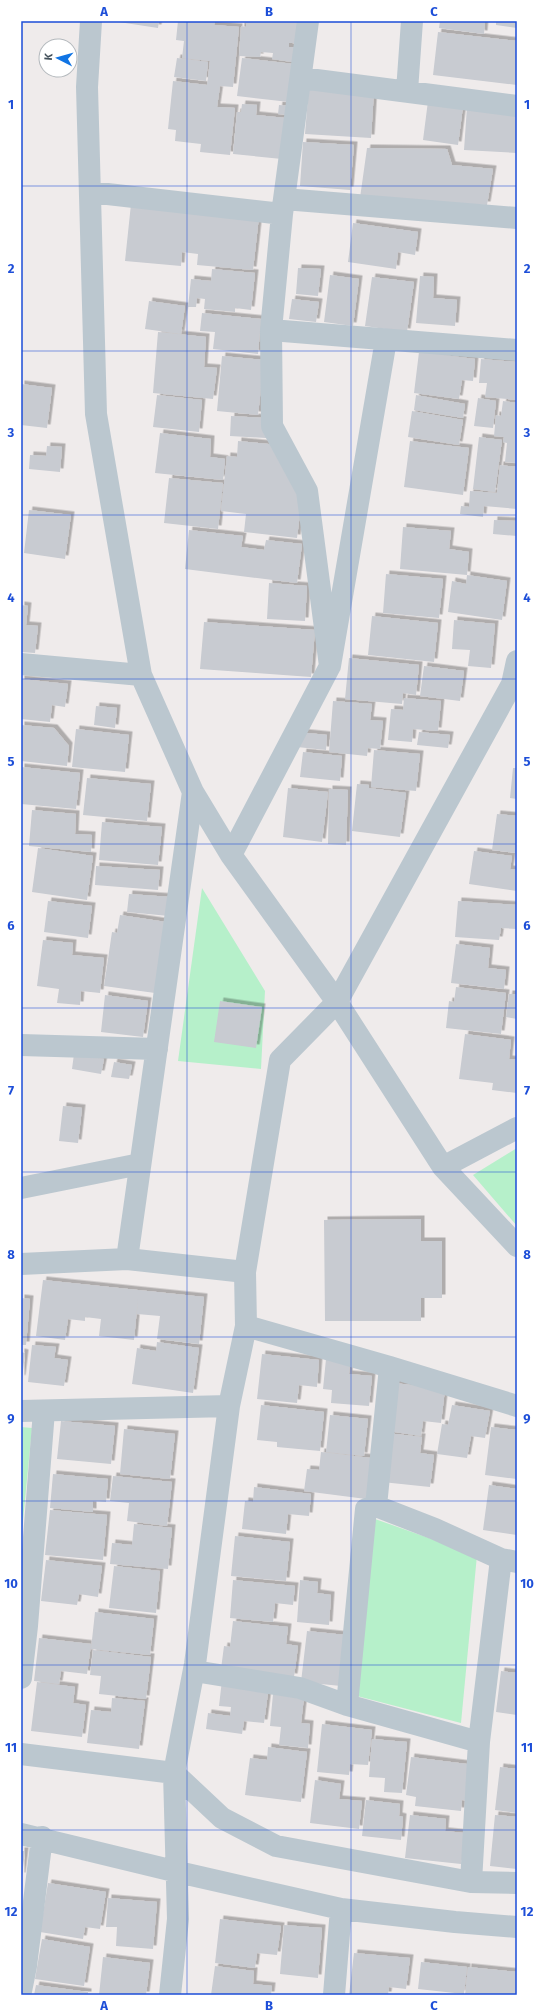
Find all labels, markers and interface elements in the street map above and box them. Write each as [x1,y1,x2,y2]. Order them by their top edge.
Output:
text: A [99,4,108,19]
text: B [265,4,273,19]
text: C [430,4,438,19]
north arrow [38,38,78,78]
text: K [42,52,55,61]
text: 1 [8,97,14,112]
text: 1 [524,97,530,112]
text: 2 [8,261,15,276]
text: 2 [524,261,531,276]
text: 3 [7,425,15,440]
text: 3 [523,425,531,440]
text: 4 [7,590,15,605]
text: 4 [523,590,531,605]
text: 5 [8,754,15,769]
text: 5 [524,754,531,769]
text: 6 [7,918,15,933]
text: 6 [523,918,531,933]
text: 7 [8,1083,14,1098]
text: 7 [524,1083,530,1098]
text: 8 [7,1247,15,1262]
text: 8 [523,1247,531,1262]
text: 9 [7,1411,15,1426]
text: 9 [523,1411,531,1426]
text: 10 [4,1576,18,1591]
text: 10 [520,1576,534,1591]
text: 11 [5,1740,17,1755]
text: 11 [521,1740,533,1755]
text: 12 [5,1904,18,1919]
text: 12 [521,1904,534,1919]
text: A [99,1998,108,2013]
text: B [265,1998,273,2013]
text: C [430,1998,438,2013]

